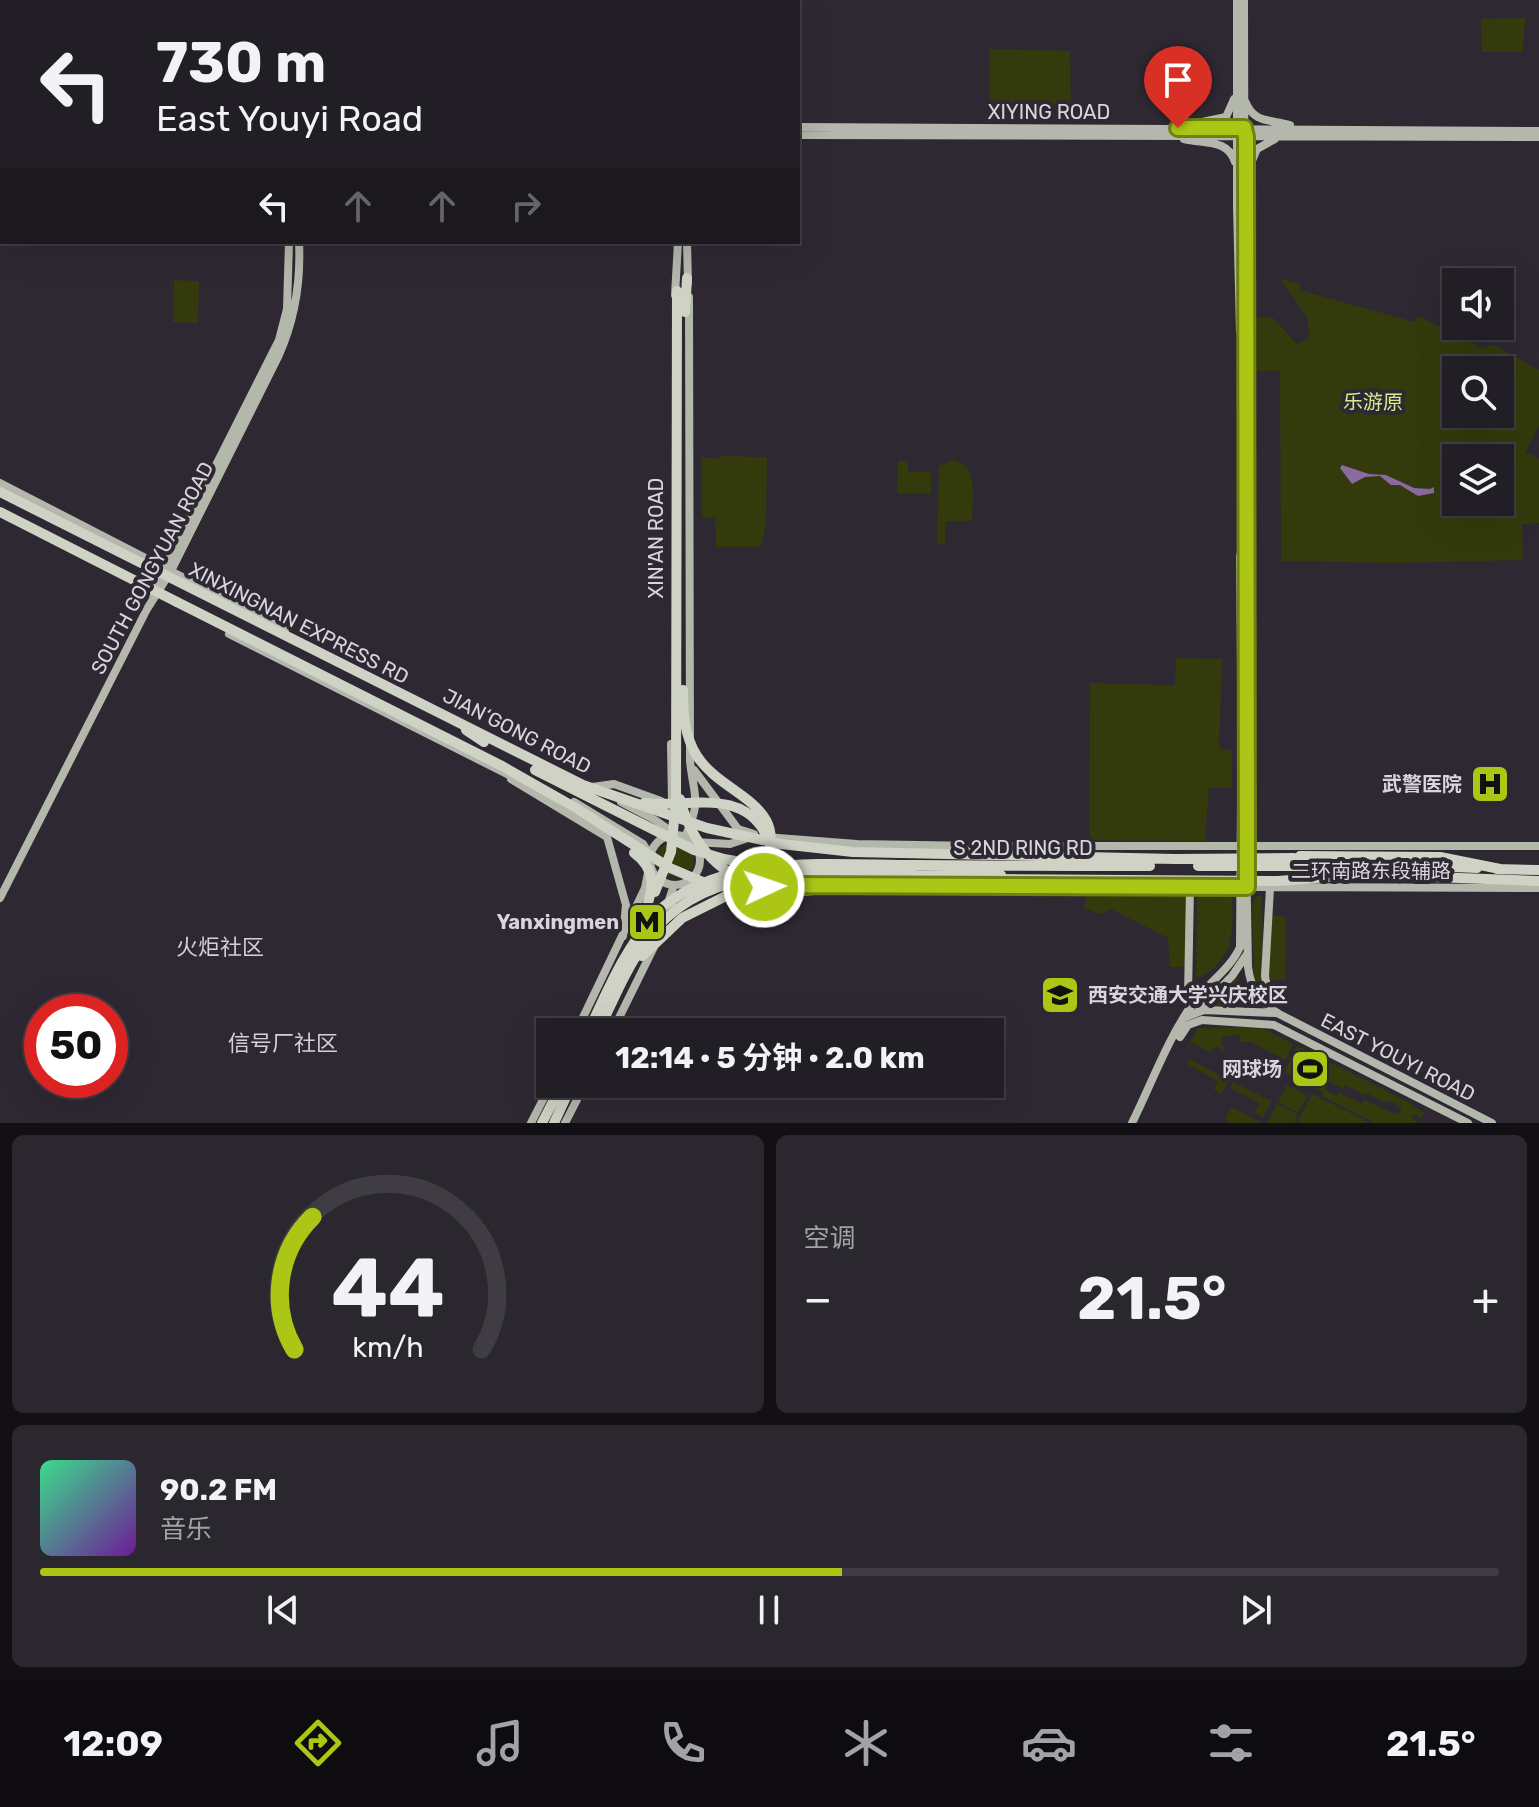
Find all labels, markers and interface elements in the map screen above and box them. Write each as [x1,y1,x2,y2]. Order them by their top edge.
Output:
text: 730 m [156,30,326,96]
icon: left [24,32,128,136]
pin [1144,46,1212,128]
icon: arrive [1156,58,1200,102]
text: East Youyi Road [156,97,423,140]
street label: XIYING ROAD [988,100,1110,124]
icon: left [252,184,296,228]
icon: ahead [336,184,380,228]
icon: ahead [420,184,464,228]
icon: right [504,184,548,228]
map controls [1442,268,1514,516]
button: sound [1442,268,1514,340]
button: search [1442,356,1514,428]
park label: 乐游原 [1343,390,1403,414]
button: layers [1442,444,1514,516]
street label: SOUTH GONGYUAN ROAD [86,458,218,678]
street label: XIN'AN ROAD [644,478,668,598]
street label: XINXINGNAN EXPRESS RD [185,557,413,689]
street label: JIAN‘GONG ROAD [439,683,595,779]
hospital icon: 武警医院 [1469,763,1511,805]
place label: 武警医院 [1382,772,1462,796]
street label: S 2ND RING RD [953,836,1093,860]
position arrow [722,845,806,929]
street label: 二环南路东段辅路 [1291,859,1451,883]
metro station icon: Yanxingmen [626,901,668,943]
place label: Yanxingmen [497,910,619,934]
district label: 火炬社区 [176,934,264,961]
school or university icon: 西安交通大学兴庆校区 [1039,974,1081,1016]
place label: 西安交通大学兴庆校区 [1088,983,1288,1007]
speed limit sign: 50 [24,994,128,1098]
street label: EAST YOUYI ROAD [1317,1008,1479,1106]
district label: 信号厂社区 [228,1030,338,1057]
text: 12:14 · 5 分钟 · 2.0 km [615,1040,925,1076]
sports icon: 网球场 [1289,1048,1331,1090]
place label: 网球场 [1222,1057,1282,1081]
text: 空调 [804,1223,856,1254]
text: 44 [331,1238,445,1337]
text: 21.5° [1077,1263,1226,1334]
text: − [804,1273,832,1325]
text: + [1472,1273,1499,1325]
text: km/h [352,1330,423,1364]
text: 90.2 FM [160,1472,277,1508]
text: 音乐 [160,1514,212,1545]
icon: previous [261,1588,305,1632]
icon: pause [747,1588,791,1632]
icon: next [1234,1588,1278,1632]
icon: directions [290,1715,346,1771]
icon: music [472,1715,528,1771]
icon: phone [655,1715,711,1771]
icon: climate [838,1715,894,1771]
icon: car [1021,1715,1077,1771]
icon: filters [1203,1715,1259,1771]
text: 12:09 [63,1722,163,1765]
text: 21.5° [1386,1722,1476,1765]

